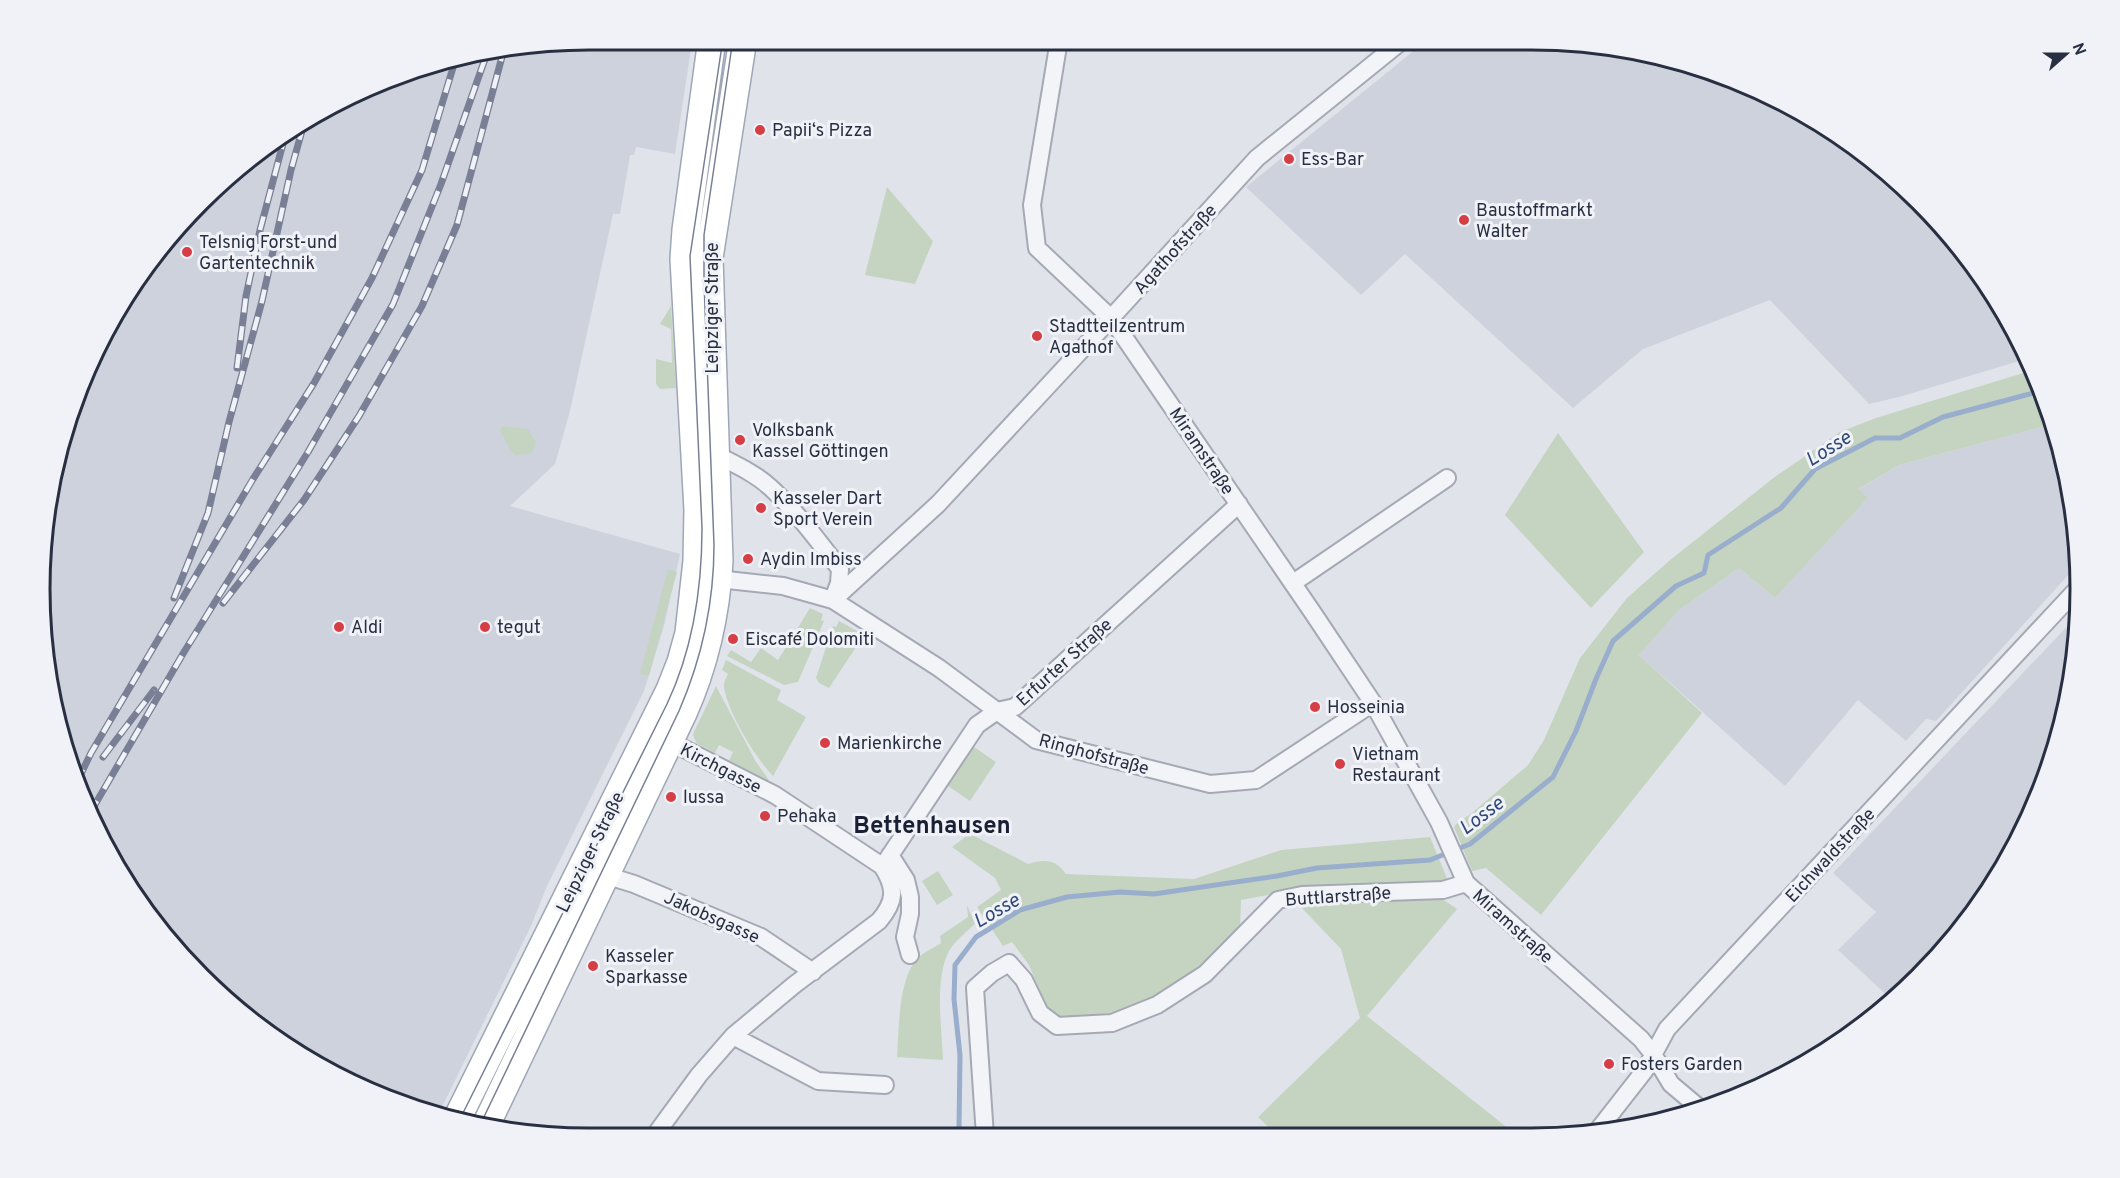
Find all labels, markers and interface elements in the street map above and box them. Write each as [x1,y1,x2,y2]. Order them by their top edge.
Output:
north arrow [2036,24,2096,84]
text: N [2067,40,2090,58]
place label: Papii‘s Pizza [772,120,872,143]
marker: Papii‘s Pizza [753,123,767,137]
place label: Ess-Bar [1301,149,1364,172]
marker: Ess-Bar [1282,152,1296,166]
street label: Agathofstraße [1129,200,1223,300]
place label: Baustoffmarkt Walter [1476,200,1593,244]
marker: Baustoffmarkt Walter [1457,213,1471,227]
place label: Telsnig Forst-und Gartentechnik [199,232,337,276]
street label: Leipziger Straße [702,242,725,374]
marker: Telsnig Forst-und Gartentechnik [180,245,194,259]
place label: Stadtteilzentrum Agathof [1049,316,1185,360]
marker: Stadtteilzentrum Agathof [1030,329,1044,343]
street label: Miramstraße [1163,404,1238,500]
place label: Volksbank Kassel Göttingen [752,420,889,464]
water label: Losse [1801,425,1857,474]
marker: Volksbank Kassel Göttingen [733,433,747,447]
place label: Kasseler Dart Sport Verein [773,488,882,532]
marker: Kasseler Dart Sport Verein [754,501,768,515]
place label: Aydin Imbiss [760,549,862,572]
marker: Aydin Imbiss [741,552,755,566]
street label: Erfurter Straße [1012,614,1118,712]
place label: Aldi [351,617,383,640]
place label: tegut [497,617,541,640]
marker: Aldi [332,620,346,634]
marker: tegut [478,620,492,634]
place label: Eiscafé Dolomiti [745,629,874,652]
marker: Eiscafé Dolomiti [726,632,740,646]
place label: Hosseinia [1327,697,1405,720]
marker: Hosseinia [1308,700,1322,714]
street label: Ringhofstraße [1036,730,1151,781]
place label: Marienkirche [837,733,942,756]
marker: Marienkirche [818,736,832,750]
street label: Kirchgasse [676,739,765,800]
place label: Vietnam Restaurant [1352,744,1441,788]
marker: Vietnam Restaurant [1333,757,1347,771]
place label: lussa [683,787,724,810]
street label: Leipziger Straße [552,789,631,917]
marker: lussa [664,790,678,804]
water label: Losse [1455,791,1510,842]
street label: Eichwaldstraße [1781,804,1881,908]
place label: Pehaka [777,806,836,829]
marker: Pehaka [758,809,772,823]
district label: Bettenhausen [853,812,1011,842]
street label: Buttlarstraße [1284,882,1392,913]
street label: Miramstraße [1467,885,1557,969]
street label: Jakobsgasse [660,887,763,950]
water label: Losse [969,888,1025,935]
place label: Kasseler Sparkasse [605,946,688,990]
marker: Kasseler Sparkasse [586,959,600,973]
place label: Fosters Garden [1621,1054,1743,1077]
marker: Fosters Garden [1602,1057,1616,1071]

